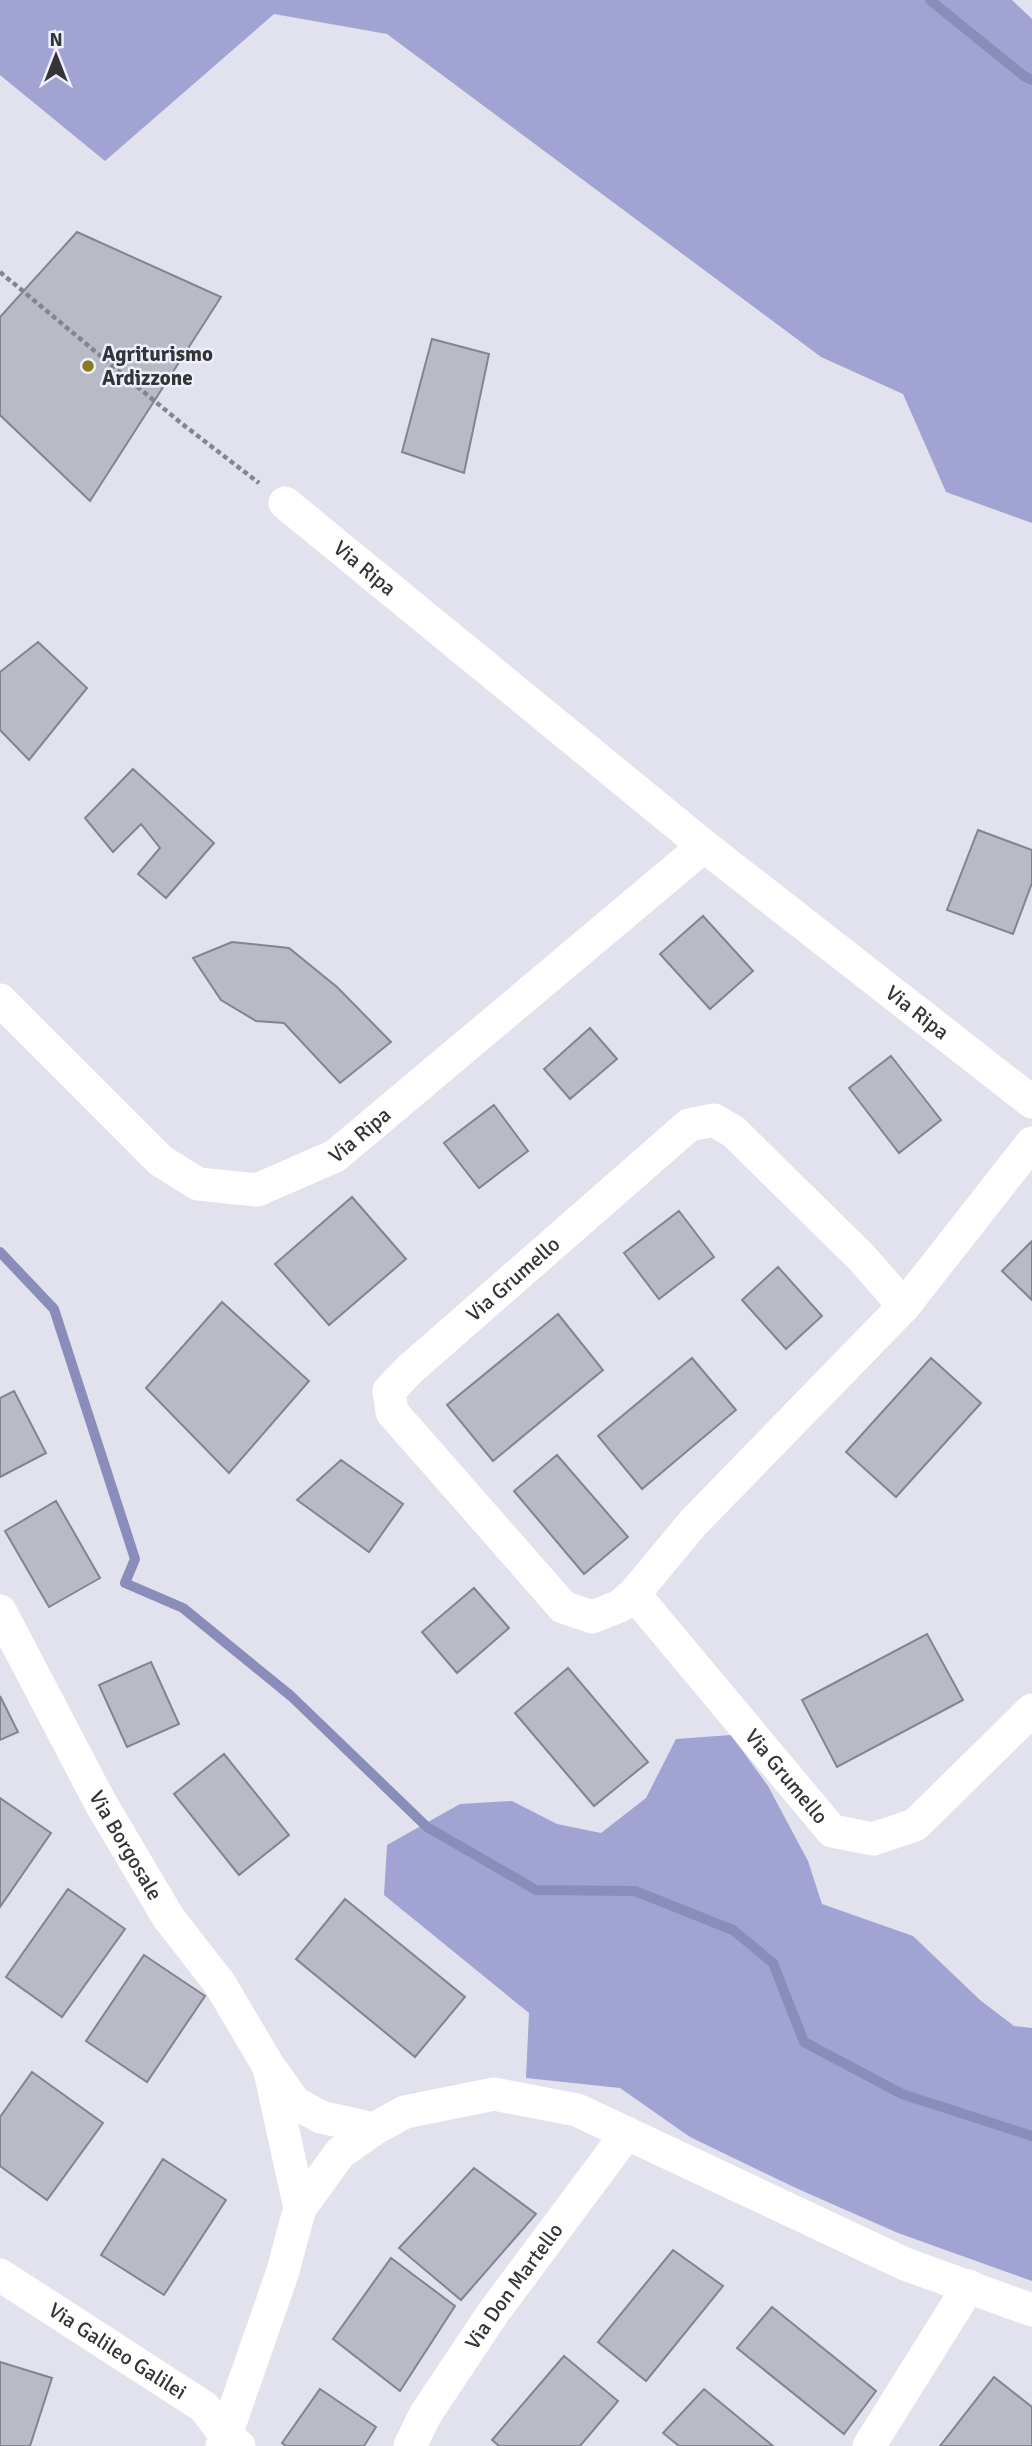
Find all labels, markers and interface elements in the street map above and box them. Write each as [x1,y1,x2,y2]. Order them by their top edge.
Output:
north arrow [21,21,91,91]
text: N [49,28,63,52]
place label: Agriturismo Ardizzone [102,341,213,391]
marker: Agriturismo Ardizzone [80,358,96,374]
street label: Via Ripa [328,535,401,601]
street label: Via Ripa [880,980,954,1045]
street label: Via Ripa [323,1102,396,1169]
street label: Via Grumello [461,1231,565,1327]
street label: Via Grumello [739,1724,834,1829]
street label: Via Borgosale [83,1786,168,1905]
street label: Via Don Martello [459,2218,569,2354]
street label: Via Galileo Galilei [44,2297,191,2405]

